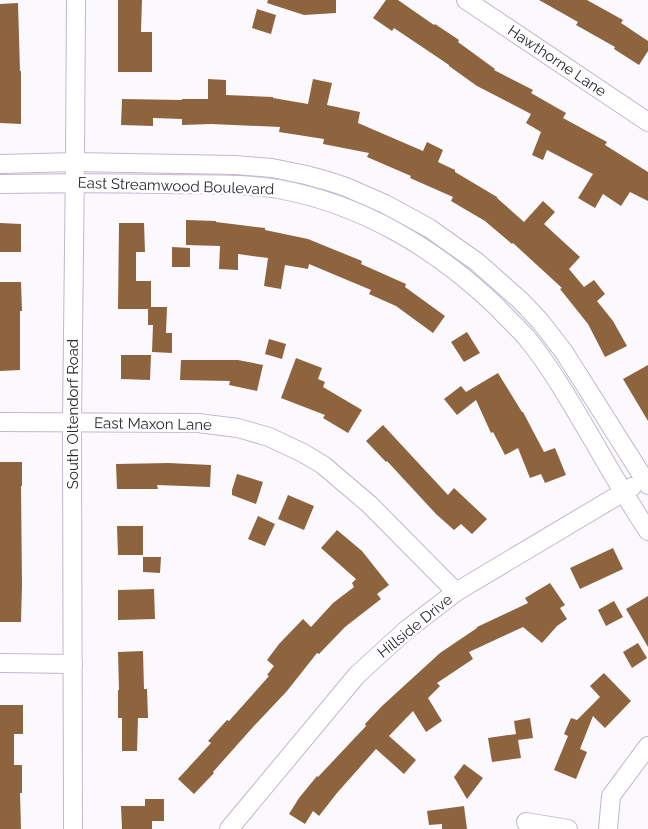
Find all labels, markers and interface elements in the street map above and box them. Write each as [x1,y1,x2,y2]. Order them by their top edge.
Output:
street label: Hawthorne Lane [504,21,610,101]
street label: East Streamwood Boulevard [77,174,275,198]
street label: South Oltendorf Road [64,339,82,489]
street label: East Maxon Lane [94,414,212,434]
street label: Hillside Drive [374,590,456,662]

